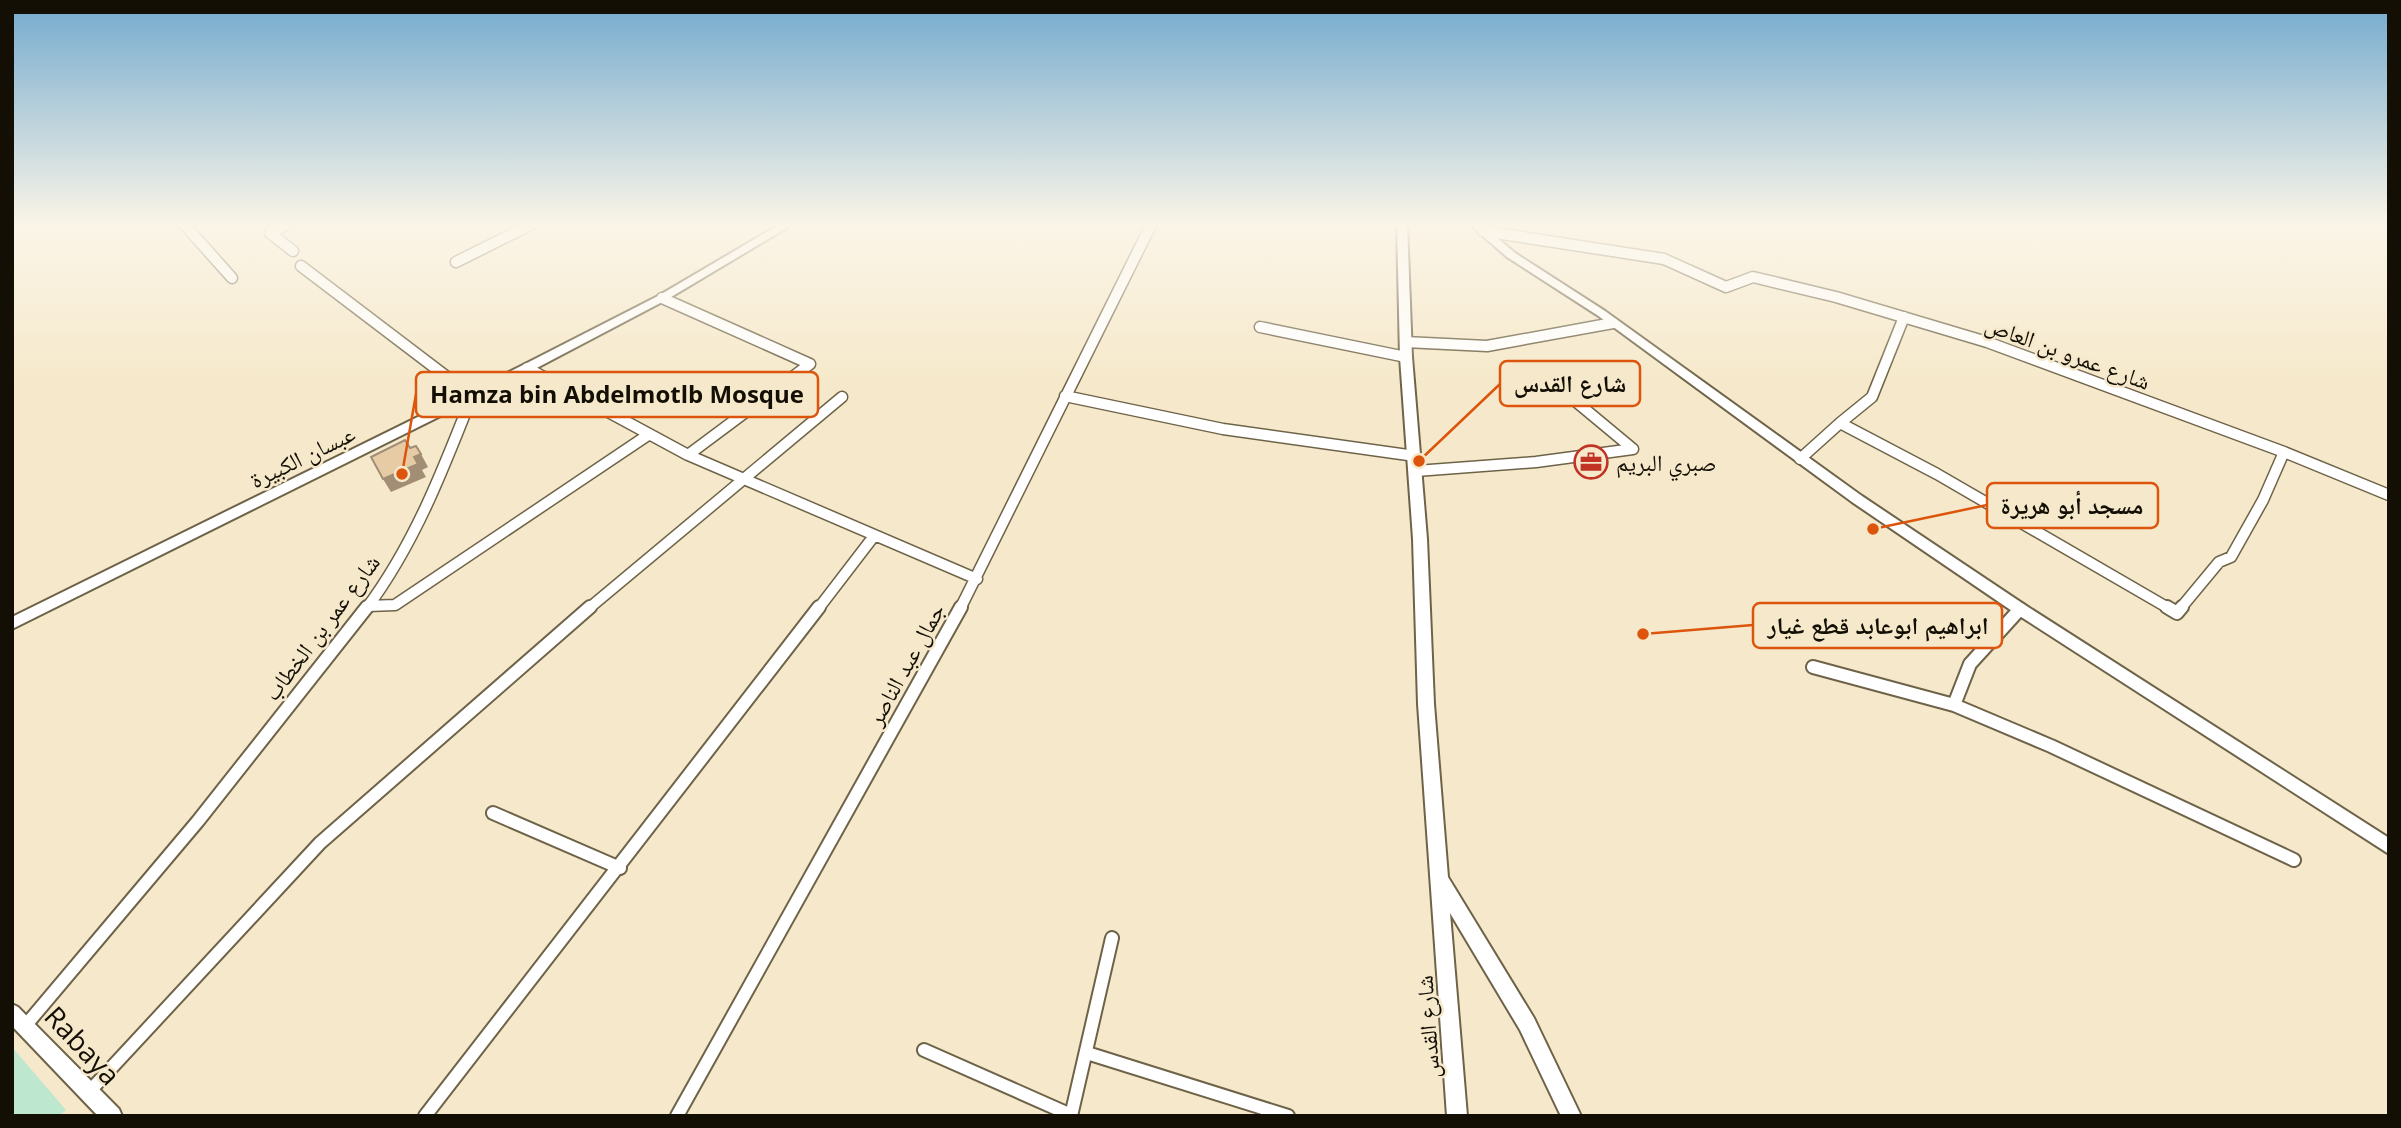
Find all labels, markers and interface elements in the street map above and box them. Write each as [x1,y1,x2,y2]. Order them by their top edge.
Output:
street label: شارع عمرو بن العاص [1981,307,2155,397]
callout: شارع القدس [1500,361,1640,406]
text: شارع القدس [1514,366,1626,399]
callout: Hamza bin Abdelmotlb Mosque [416,372,818,417]
text: Hamza bin Abdelmotlb Mosque [430,377,804,410]
street label: عبسان الكبيرة [244,417,360,495]
office icon: صبري البريم [1572,443,1610,481]
place label: صبري البريم [1616,446,1717,482]
callout: مسجد أبو هريرة [1987,483,2158,528]
text: مسجد أبو هريرة [2001,488,2143,521]
street label: شارع عمر بن الخطاب [255,547,387,707]
street label: جمال عبد الناصر [858,597,952,732]
callout: ابراهيم ابوعابد قطع غيار [1753,603,2002,648]
text: ابراهيم ابوعابد قطع غيار [1766,608,1989,642]
street label: شارع القدس [1407,974,1447,1080]
street label: Rabaya [37,997,129,1093]

